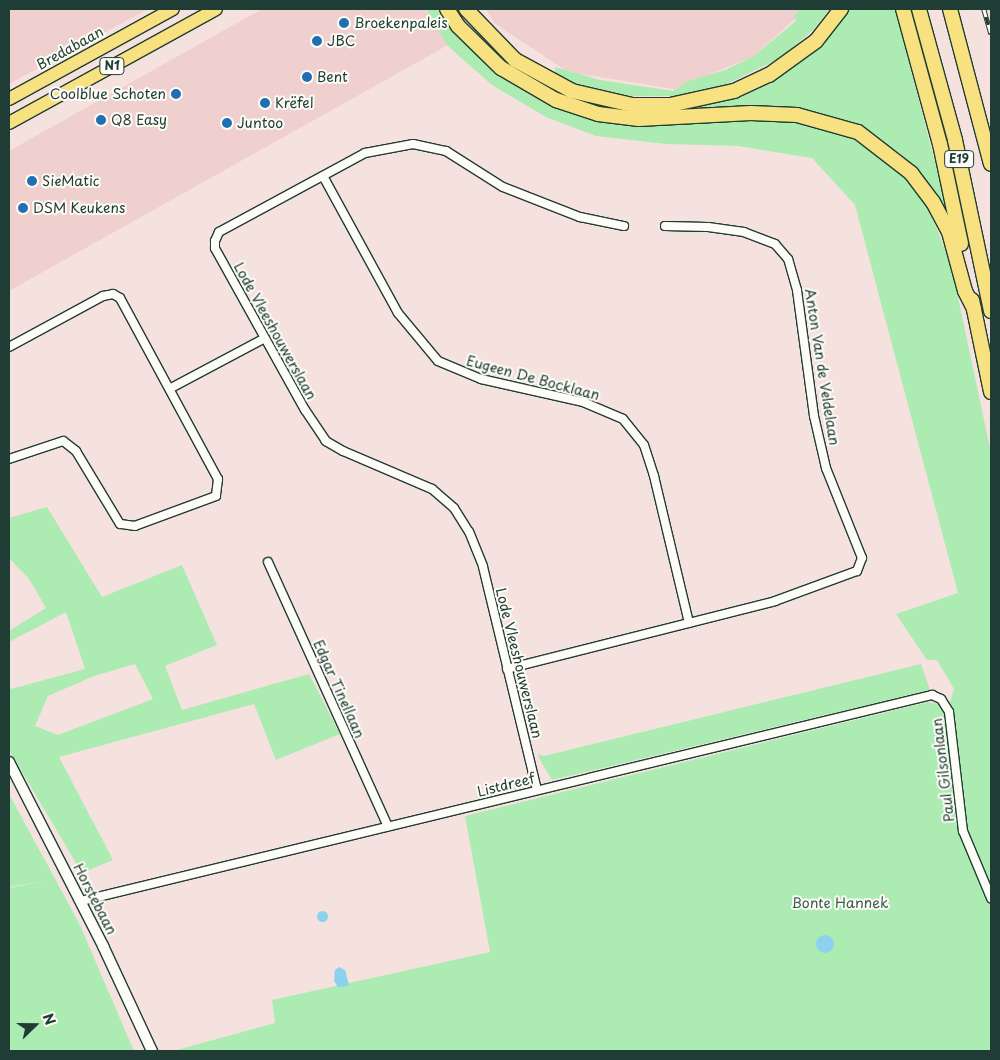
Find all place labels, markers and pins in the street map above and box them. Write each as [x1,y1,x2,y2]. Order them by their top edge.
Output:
place label: Broekenpaleis [354,15,448,31]
marker: Broekenpaleis [338,17,350,29]
place label: JBC [327,33,355,49]
marker: JBC [311,35,323,47]
place label: Bent [317,69,348,85]
marker: Bent [301,71,313,83]
place label: Coolblue Schoten [50,86,166,102]
marker: Coolblue Schoten [170,88,182,100]
place label: Krëfel [275,95,313,111]
marker: Krëfel [259,97,271,109]
place label: Q8 Easy [111,112,167,128]
marker: Q8 Easy [95,114,107,126]
place label: Juntoo [237,115,283,131]
marker: Juntoo [221,117,233,129]
place label: SieMatic [42,173,99,189]
marker: SieMatic [26,175,38,187]
place label: DSM Keukens [33,200,126,216]
marker: DSM Keukens [17,202,29,214]

